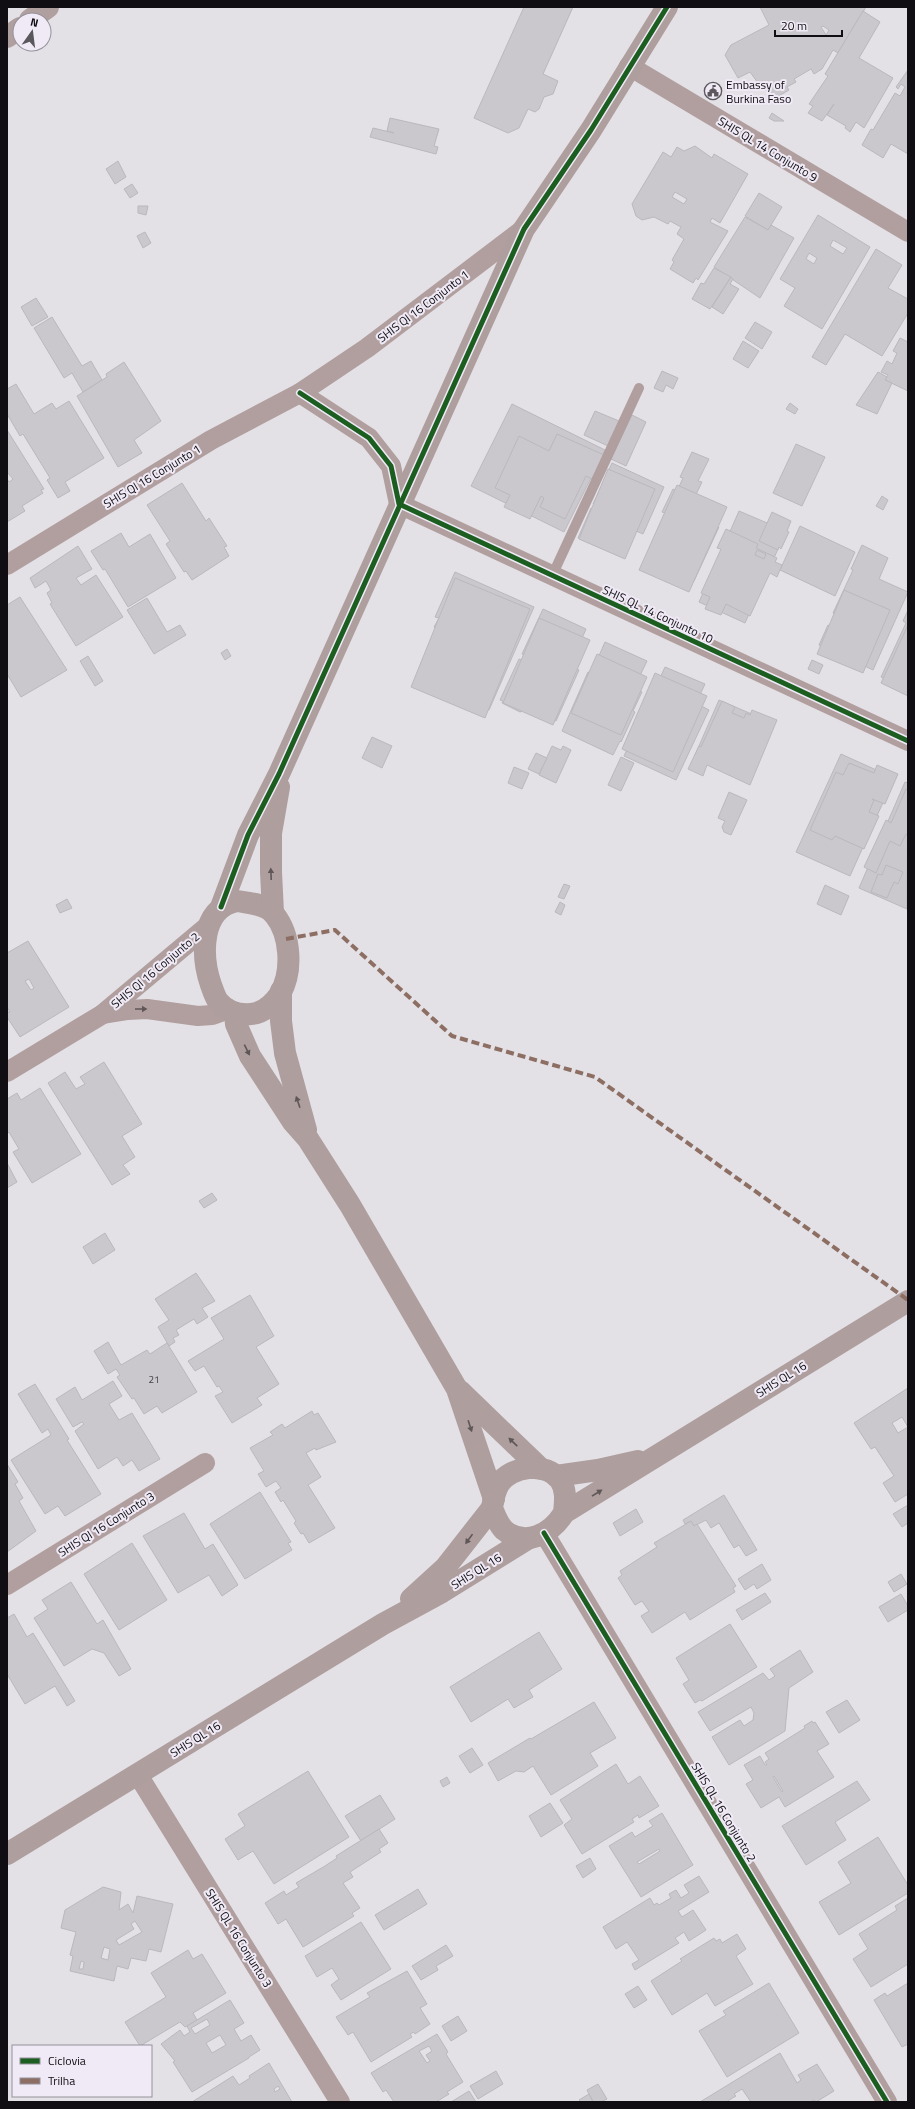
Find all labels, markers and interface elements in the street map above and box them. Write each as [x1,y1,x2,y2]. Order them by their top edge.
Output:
north arrow [12,12,52,52]
scale bar [775,12,842,38]
text: N [29,14,40,31]
text: 20 m [781,16,807,35]
place label: Embassy of Burkina Faso [726,75,791,108]
public building icon: Embassy of Burkina Faso [703,81,723,101]
street label: SHIS QL 14 Conjunto 9 [714,112,822,187]
street label: SHIS QI 16 Conjunto 1 [373,265,473,347]
street label: SHIS QI 16 Conjunto 1 [100,439,204,513]
street label: SHIS QL 14 Conjunto 10 [599,580,717,648]
one-way arrow [267,868,274,880]
street label: SHIS QI 16 Conjunto 2 [106,927,204,1013]
one-way arrow [135,1006,148,1012]
one-way arrow [244,1044,250,1055]
one-way arrow [295,1095,301,1107]
street label: SHIS QL 16 [752,1356,810,1402]
house number: 21 [148,1372,160,1387]
one-way arrow [467,1420,473,1432]
one-way arrow [508,1437,518,1447]
street label: SHIS QI 16 Conjunto 3 [54,1487,158,1561]
one-way arrow [591,1489,603,1496]
one-way arrow [465,1534,473,1544]
street label: SHIS QL 16 [447,1548,505,1594]
street label: SHIS QL 16 [166,1716,224,1762]
street label: SHIS QL 16 Conjunto 2 [687,1758,761,1866]
street label: SHIS QL 16 Conjunto 3 [201,1885,277,1991]
legend [12,2045,152,2097]
text: Ciclovia [48,2051,86,2070]
text: Trilha [48,2071,75,2090]

